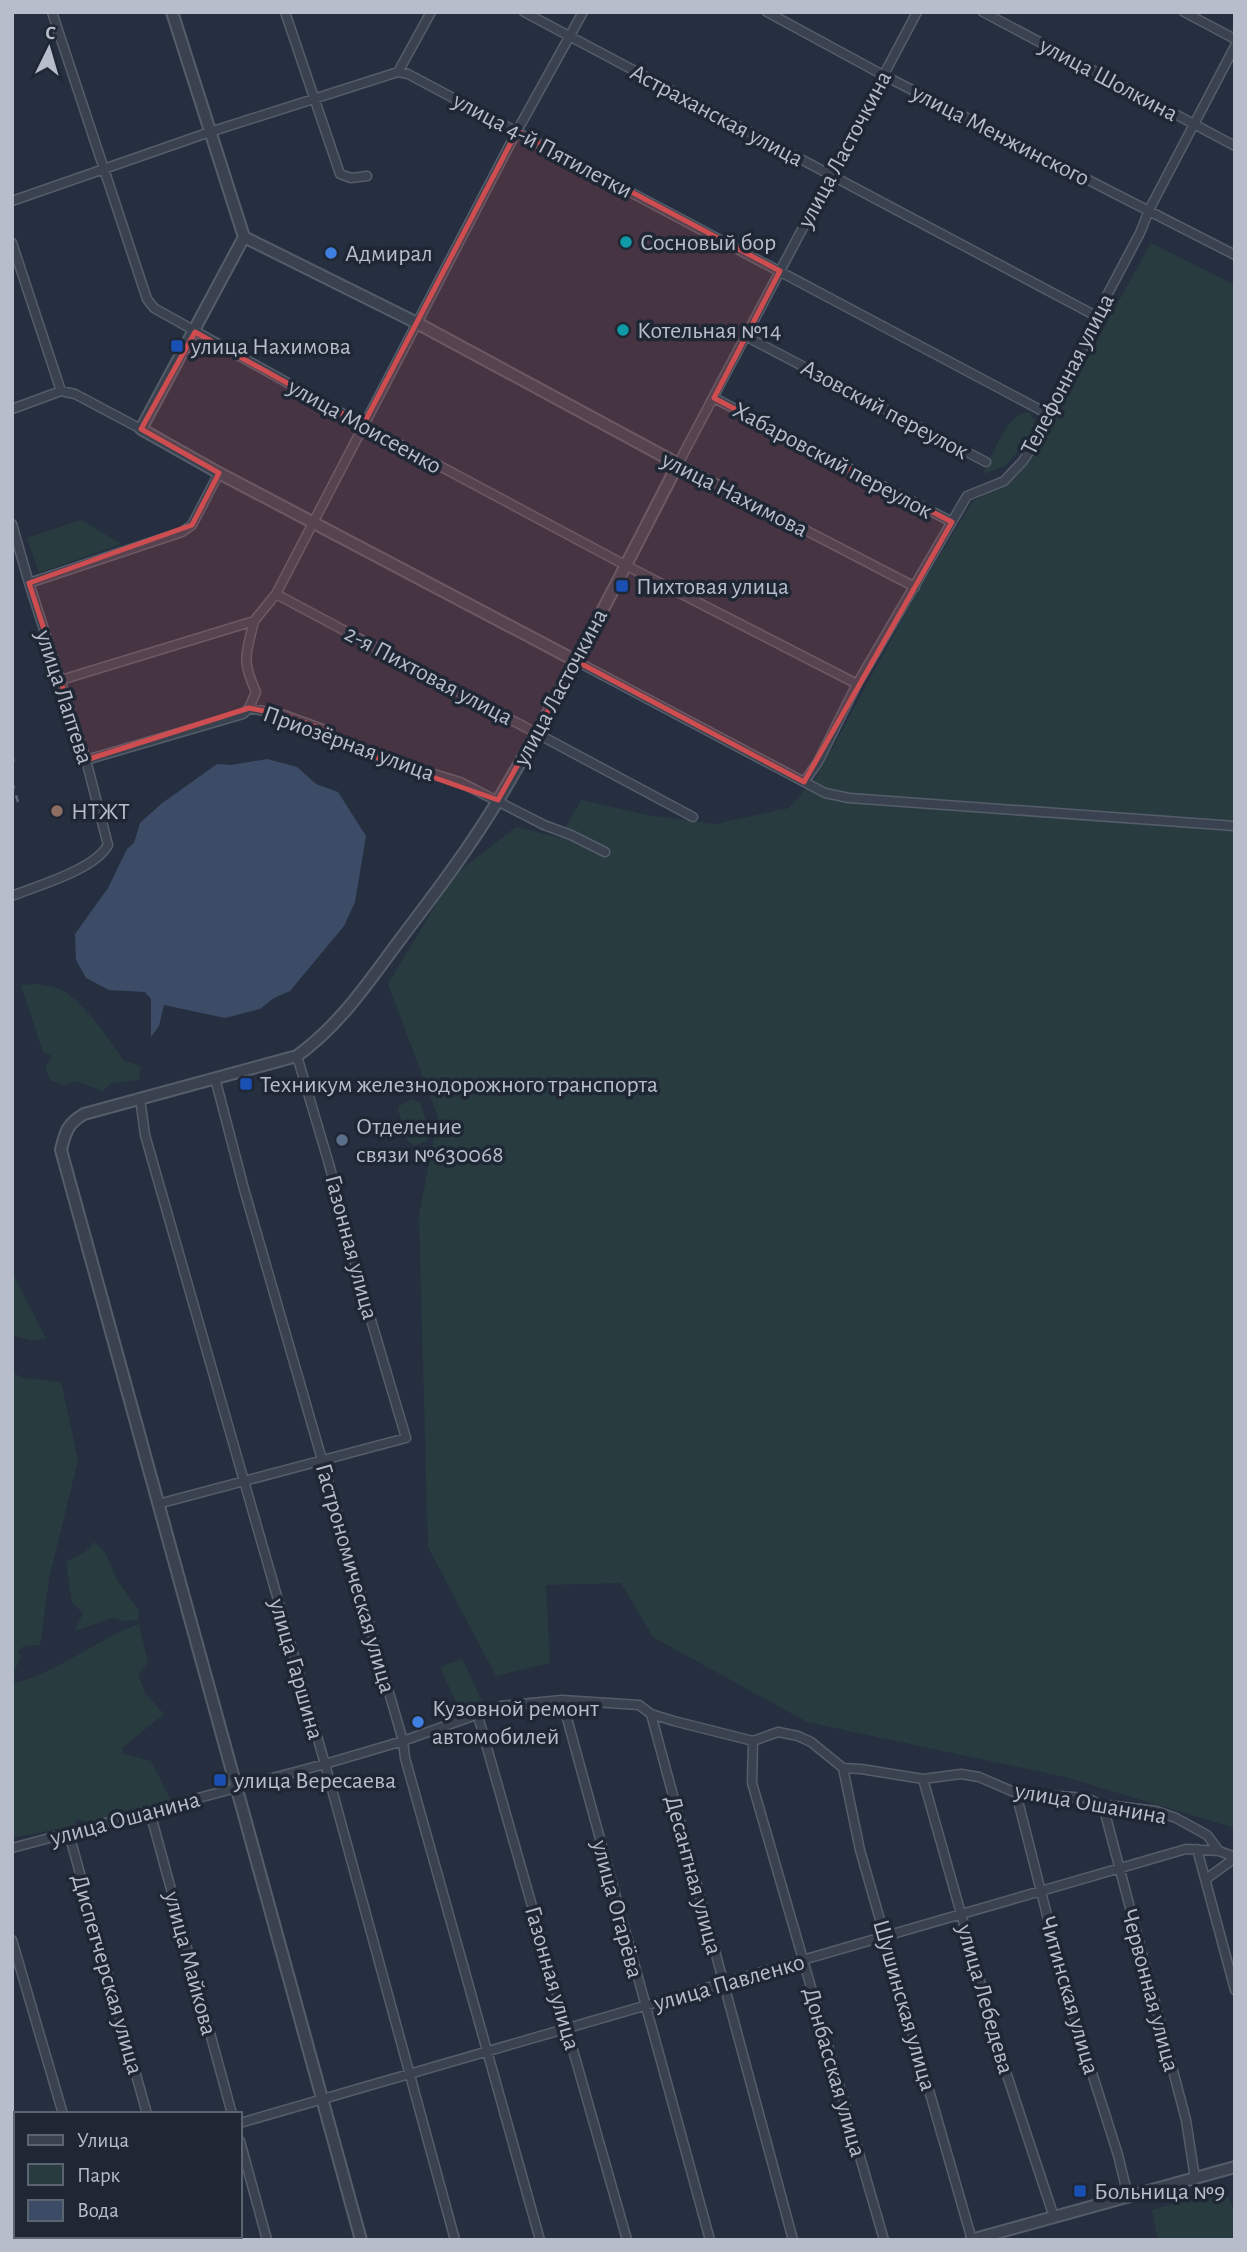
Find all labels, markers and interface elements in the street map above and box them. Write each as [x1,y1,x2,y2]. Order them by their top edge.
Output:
north arrow [14,14,84,84]
text: С [44,24,56,43]
street label: улица Шолкина [1035,33,1182,126]
street label: Астраханская улица [626,60,807,172]
street label: улица Ласточкина [793,67,896,233]
street label: улица Менжинского [907,80,1093,191]
street label: улица 4-й Пятилетки [448,88,636,203]
place label: Сосновый бор [640,231,776,255]
marker: Сосновый бор [618,234,634,250]
place label: Адмирал [345,242,433,266]
marker: Адмирал [323,245,339,261]
street label: Телефонная улица [1017,290,1119,459]
place label: Котельная №14 [637,319,782,343]
marker: Котельная №14 [615,322,631,338]
place label: улица Нахимова [190,335,351,359]
marker: улица Нахимова [169,338,185,354]
street label: Азовский переулок [797,356,972,464]
street label: улица Моисеенко [283,374,445,479]
street label: Хабаровский переулок [729,398,936,524]
street label: улица Нахимова [657,447,811,542]
place label: Пихтовая улица [636,575,789,599]
marker: Пихтовая улица [614,578,630,594]
street label: улица Ласточкина [509,605,612,771]
street label: 2-я Пихтовая улица [341,622,516,730]
street label: улица Лаптева [31,626,97,767]
street label: Приозёрная улица [260,702,438,786]
place label: НТЖТ [71,800,130,824]
marker: НТЖТ [49,803,65,819]
place label: Техникум железнодорожного транспорта [260,1073,658,1097]
marker: Техникум железнодорожного транспорта [238,1076,254,1092]
place label: Отделение связи №630068 [356,1115,504,1167]
marker: Отделение связи №630068 [334,1132,350,1148]
street label: Газонная улица [320,1172,382,1322]
street label: Гастрономическая улица [311,1461,399,1696]
street label: улица Гаршина [264,1595,328,1742]
place label: Кузовной ремонт автомобилей [432,1697,599,1749]
marker: Кузовной ремонт автомобилей [410,1714,426,1730]
place label: улица Вересаева [233,1769,396,1793]
marker: улица Вересаева [212,1772,228,1788]
street label: улица Ошанина [1012,1779,1169,1829]
street label: улица Ошанина [47,1787,203,1851]
street label: Десантная улица [660,1793,726,1957]
street label: улица Огарёва [587,1837,647,1981]
street label: Диспетчерская улица [67,1871,147,2077]
street label: улица Майкова [159,1888,221,2038]
street label: Газонная улица [520,1904,584,2053]
street label: Червонная улица [1117,1906,1183,2074]
street label: Читинская улица [1035,1913,1103,2077]
street label: Шушинская улица [868,1917,940,2094]
street label: улица Лебедева [952,1921,1018,2077]
street label: улица Павленко [650,1950,807,2016]
street label: Донбасская улица [798,1985,870,2160]
legend [14,2112,242,2238]
text: Улица [77,2130,130,2151]
text: Парк [77,2165,121,2186]
place label: Больница №9 [1094,2180,1225,2204]
marker: Больница №9 [1072,2183,1088,2199]
text: Вода [77,2200,119,2221]

